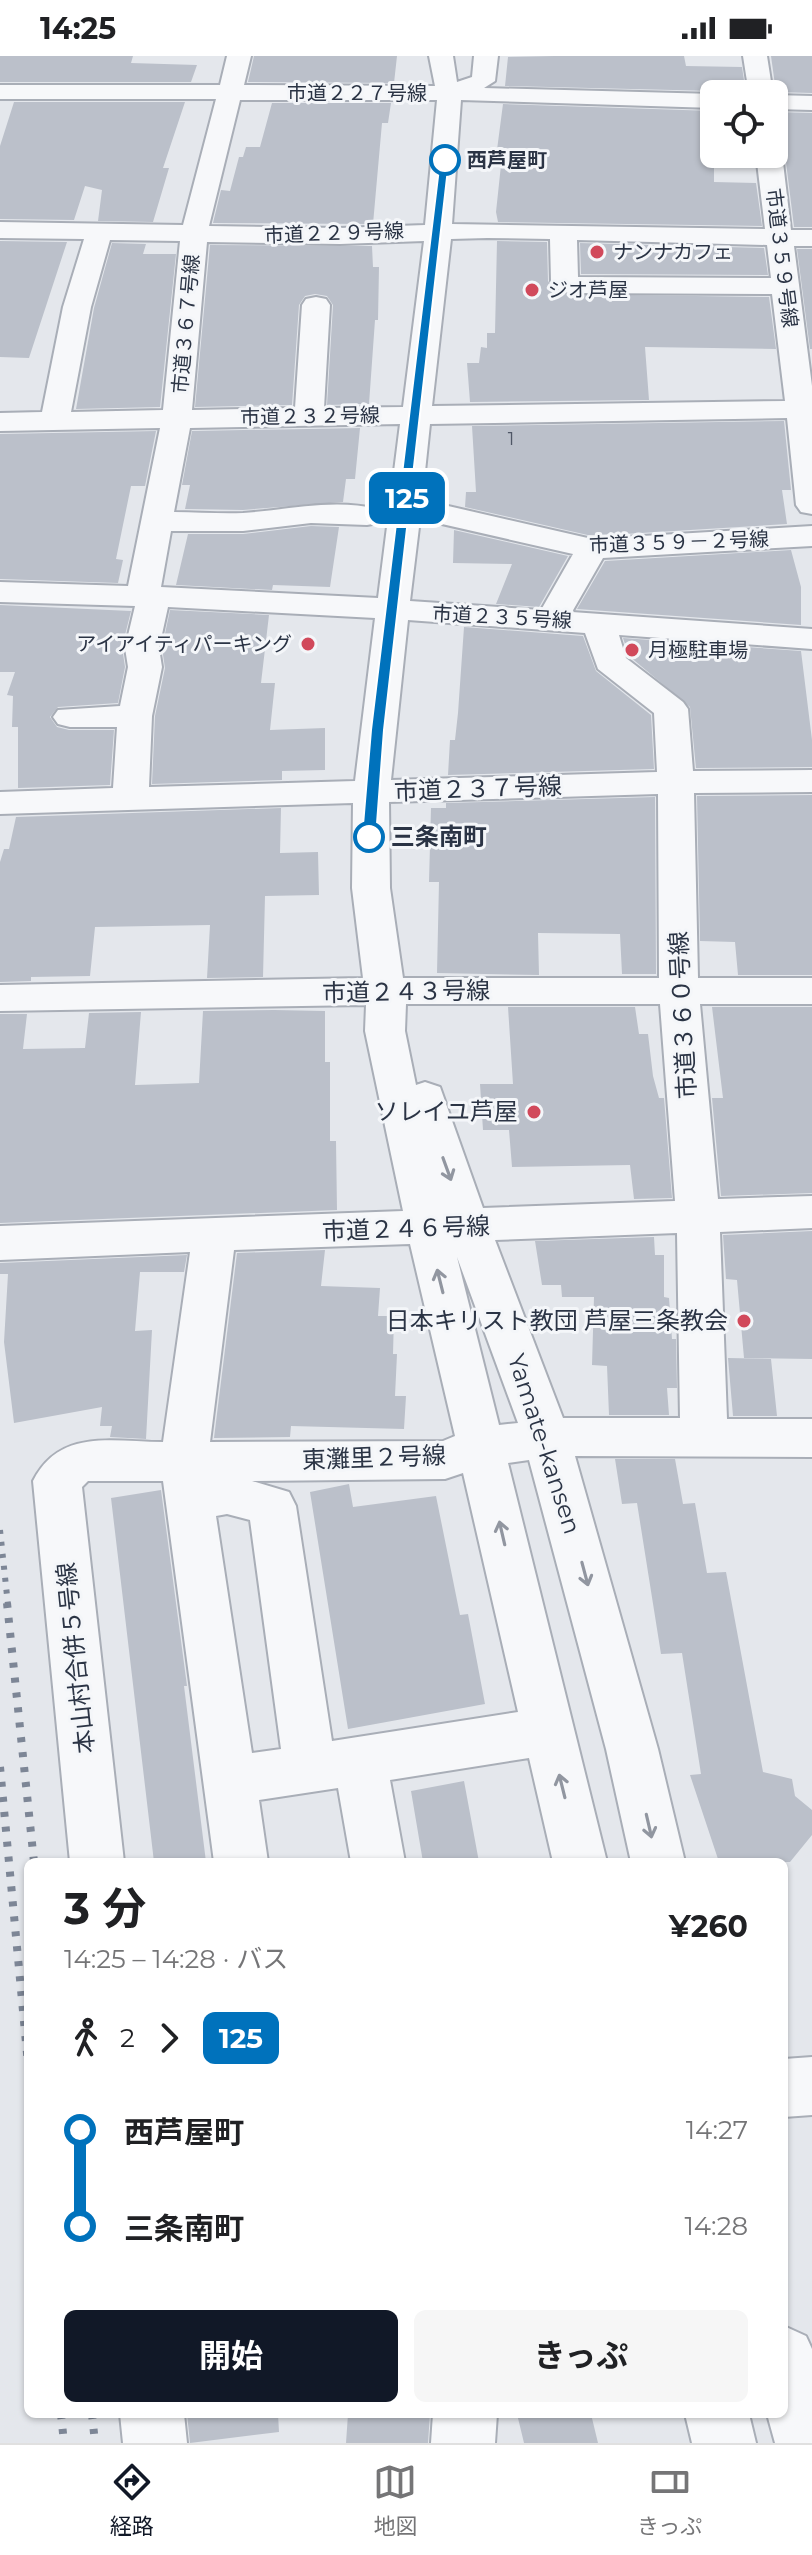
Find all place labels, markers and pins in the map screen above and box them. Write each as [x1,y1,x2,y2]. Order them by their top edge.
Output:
marker: 西芦屋町 [430,145,460,175]
place label: 西芦屋町 [467,148,547,172]
place label: ナンナカフェ [613,240,733,264]
marker: ナンナカフェ [588,243,606,261]
place label: ジオ芦屋 [548,278,628,302]
marker: ジオ芦屋 [523,281,541,299]
place label: アイアイティパーキング [76,632,292,656]
marker: アイアイティパーキング [299,635,317,653]
place label: 月極駐車場 [648,638,748,662]
marker: 月極駐車場 [623,641,641,659]
marker: 三条南町 [354,822,384,852]
place label: 三条南町 [391,822,487,851]
place label: ソレイユ芦屋 [374,1097,518,1126]
marker: ソレイユ芦屋 [525,1103,543,1121]
place label: 日本キリスト教団 芦屋三条教会 [386,1306,728,1335]
marker: 日本キリスト教団 芦屋三条教会 [735,1312,753,1330]

